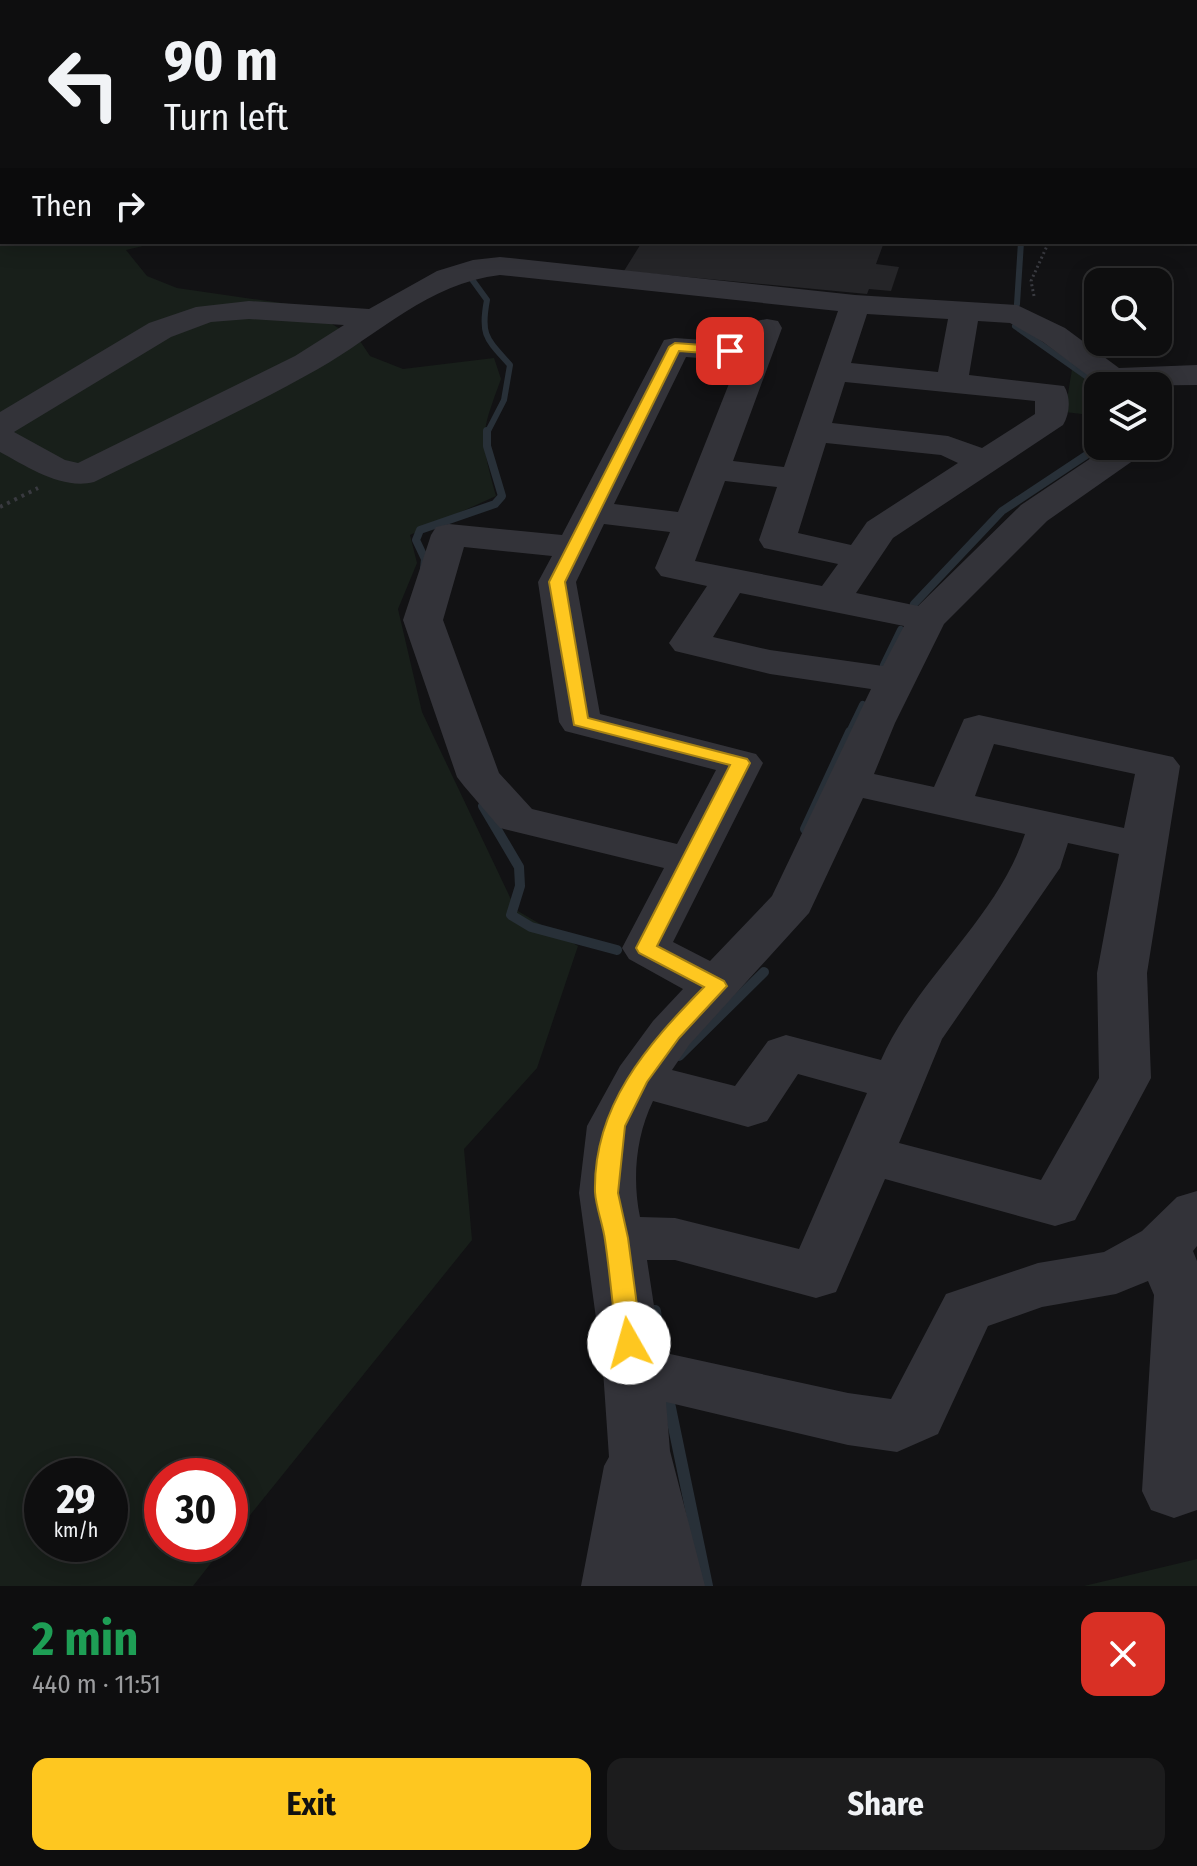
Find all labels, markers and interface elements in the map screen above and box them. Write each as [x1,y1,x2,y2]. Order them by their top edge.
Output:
text: 90 m [164,28,278,95]
icon: left [32,32,136,136]
text: Turn left [164,96,288,140]
icon: right [108,184,152,228]
text: Then [32,188,92,224]
map controls [1084,268,1172,460]
button: search [1084,268,1172,356]
pin [696,317,764,385]
icon: arrive [708,329,752,373]
button: layers [1084,372,1172,460]
position arrow [587,1301,671,1385]
speed limit sign: 30 [144,1458,248,1562]
text: 29 [56,1476,95,1524]
text: km/h [54,1518,98,1542]
text: 2 min [32,1610,138,1668]
button: close [1081,1612,1165,1696]
text: 440 m · 11:51 [32,1669,161,1700]
button: Exit [32,1758,591,1850]
button: Share [607,1758,1165,1850]

